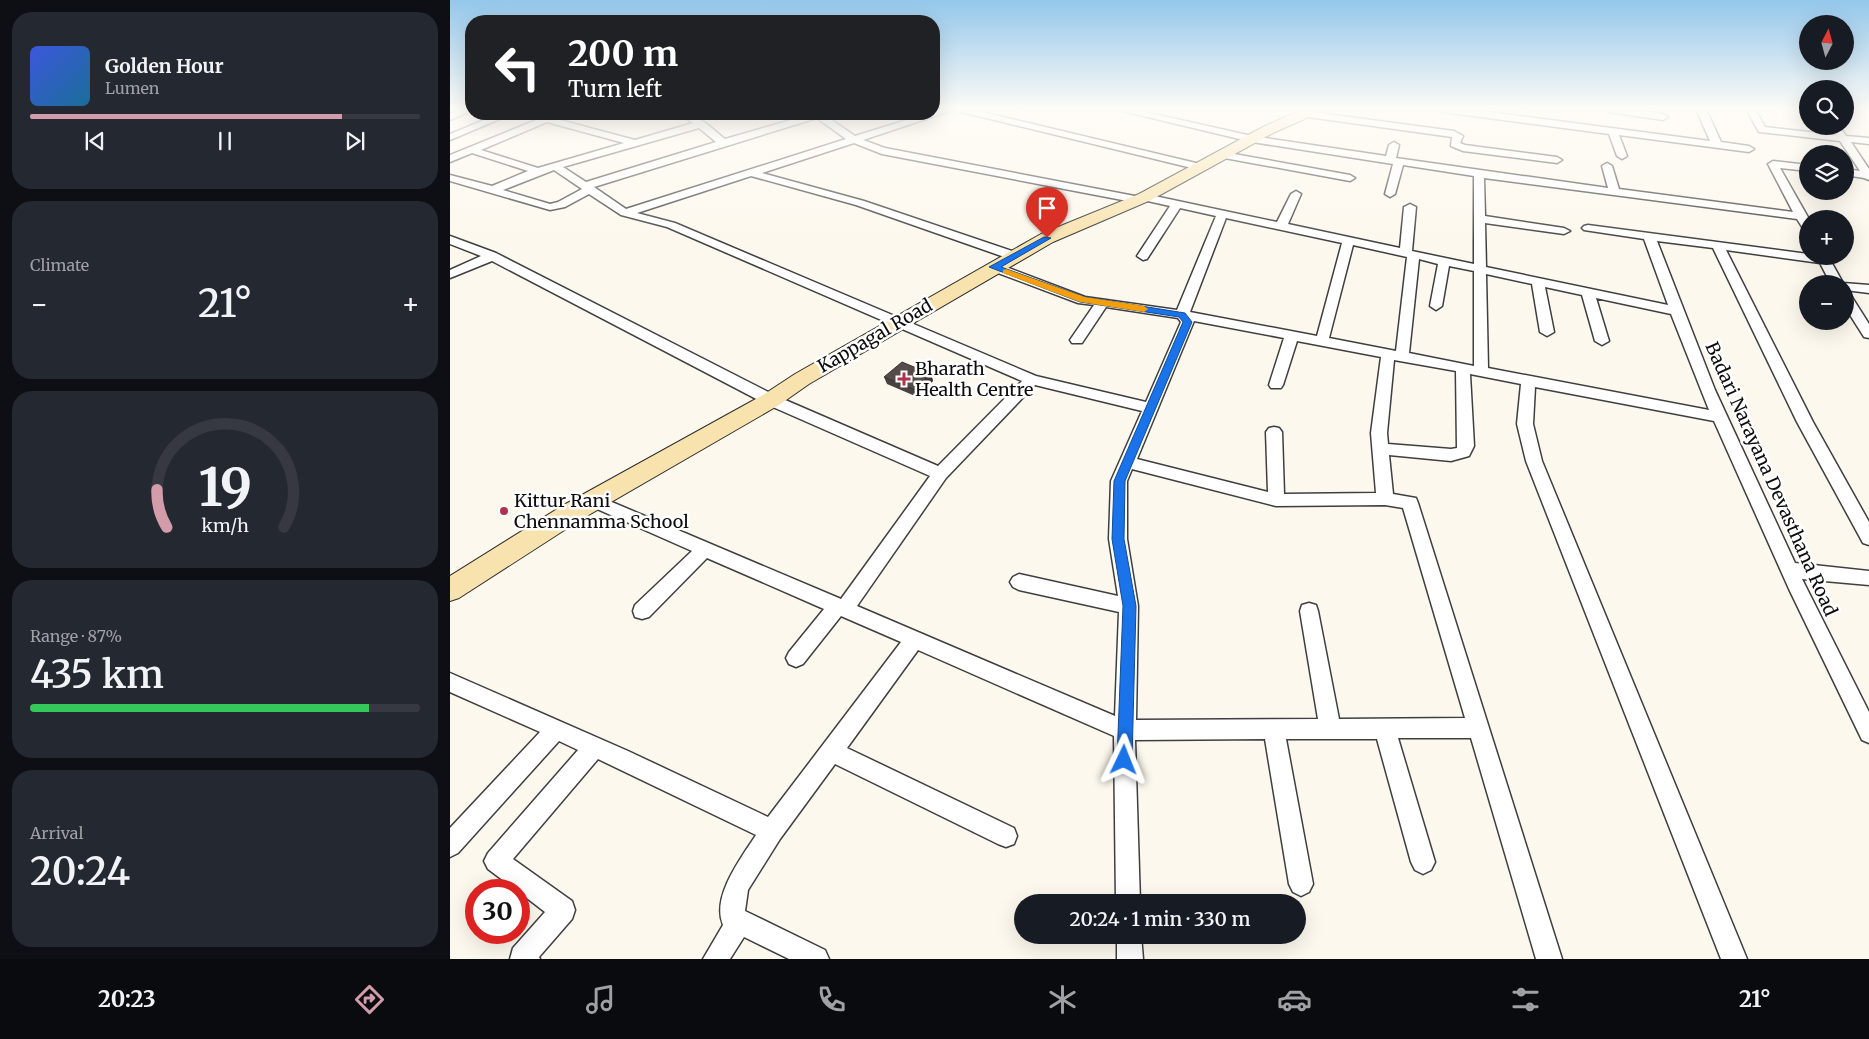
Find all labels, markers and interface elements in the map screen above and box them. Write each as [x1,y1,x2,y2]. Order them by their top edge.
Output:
north arrow [1799,15,1854,70]
map controls [1799,15,1854,330]
text: 200 m [568,32,678,76]
icon: left [485,35,550,100]
text: Golden Hour [105,54,224,78]
text: Turn left [568,75,662,103]
text: Lumen [105,78,159,98]
button: search [1799,80,1854,135]
icon: previous [81,127,109,155]
icon: pause [211,127,239,155]
icon: next [341,127,369,155]
button: layers [1799,145,1854,200]
pin [1026,187,1068,238]
icon: arrive [1033,194,1061,222]
button: + [1799,210,1854,265]
text: Climate [30,255,89,275]
button: − [1799,275,1854,330]
text: 21° [198,280,252,327]
text: − [30,286,49,322]
text: + [401,286,420,322]
street label: Kappagal Road [813,293,936,378]
street label: Badari Narayana Devasthana Road [1700,338,1843,620]
place label: Bharath Health Centre [915,357,1033,401]
marker: Bharath Health Centre [897,372,911,386]
text: 19 [198,455,252,520]
place label: Kittur Rani Chennamma School [514,489,689,533]
marker: Kittur Rani Chennamma School [498,505,510,517]
text: km/h [201,514,249,537]
text: Range · 87% [30,626,122,646]
text: 435 km [30,651,164,698]
position arrow [1097,733,1149,785]
text: Arrival [30,823,83,843]
text: 20:24 [30,848,130,895]
speed limit sign: 30 [465,879,530,944]
text: 20:24 · 1 min · 330 m [1070,907,1250,931]
icon: directions [352,982,387,1017]
icon: music [583,982,618,1017]
icon: phone [814,982,849,1017]
icon: climate [1045,982,1080,1017]
icon: car [1277,982,1312,1017]
icon: filters [1508,982,1543,1017]
text: 20:23 [98,985,155,1013]
text: 21° [1739,985,1771,1013]

